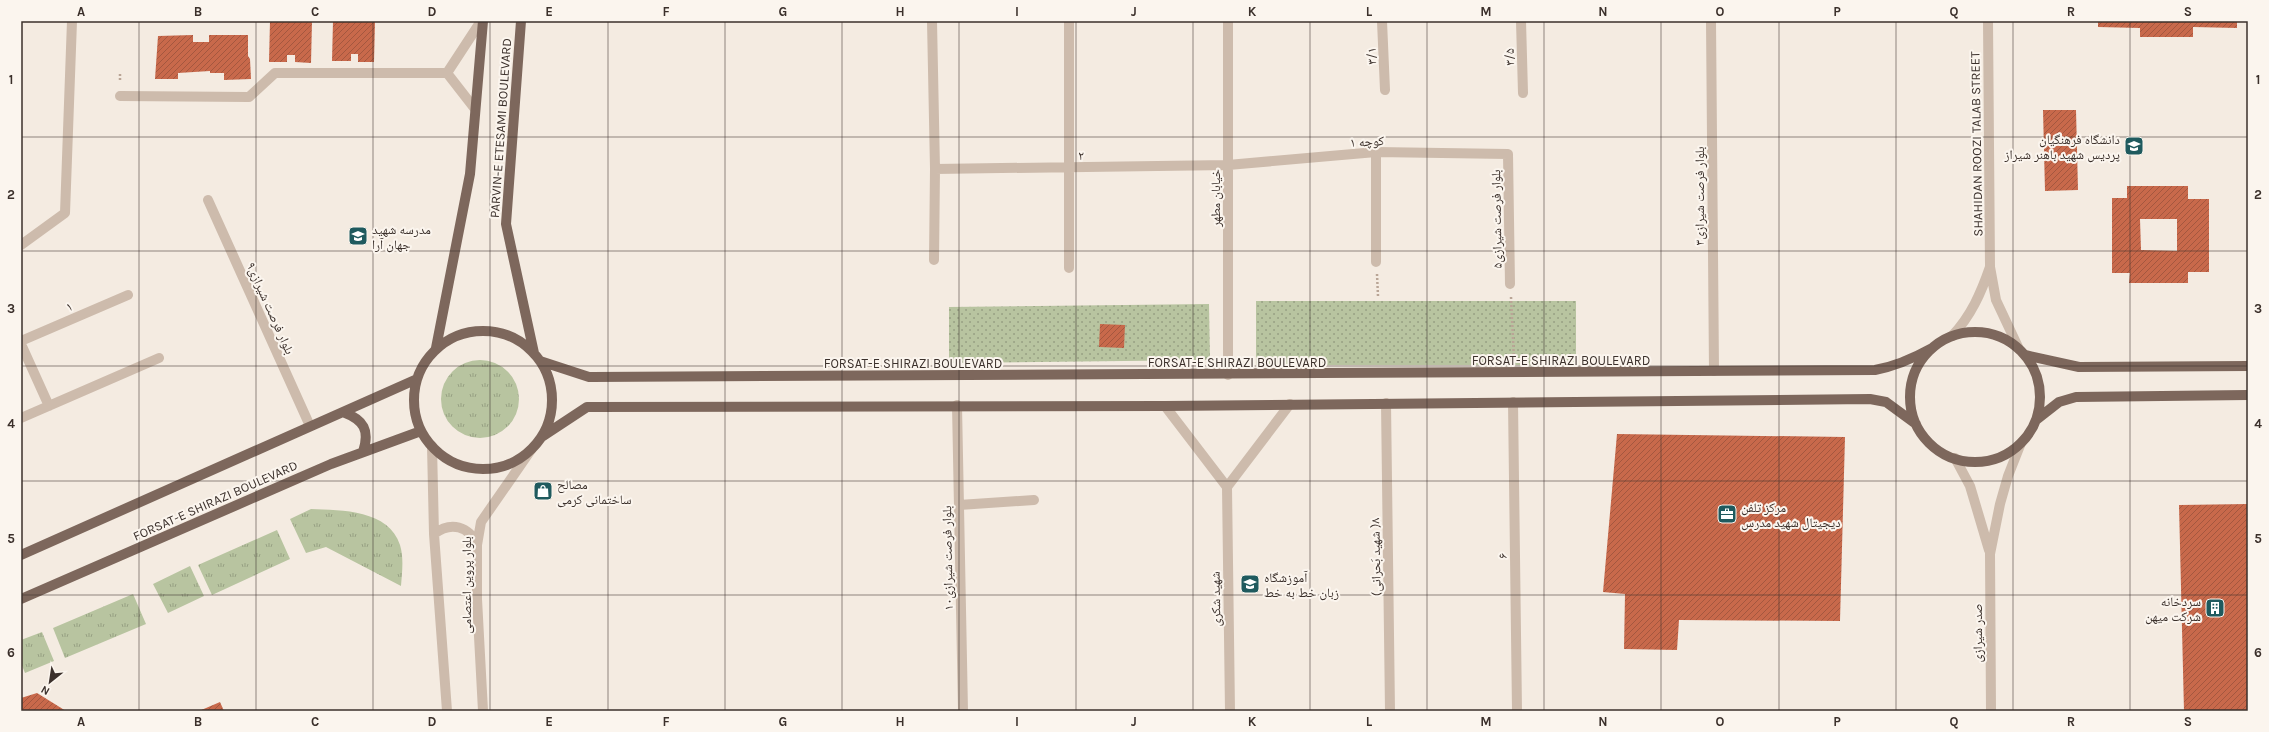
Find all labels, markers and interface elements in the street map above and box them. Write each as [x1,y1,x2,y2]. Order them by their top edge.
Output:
text: A [77,4,85,19]
text: B [194,4,202,19]
text: C [311,4,319,19]
text: D [428,4,437,19]
text: E [545,4,553,19]
text: F [662,4,670,19]
text: G [779,4,787,19]
text: H [895,4,905,19]
text: I [1015,4,1019,19]
text: J [1131,4,1137,19]
text: K [1248,4,1257,19]
text: L [1366,4,1373,19]
text: M [1480,4,1492,19]
text: N [1598,4,1608,19]
text: O [1716,4,1725,19]
text: P [1833,4,1841,19]
text: Q [1950,4,1959,19]
text: R [2067,4,2075,19]
text: S [2184,4,2192,19]
street label: PARVIN-E ETESAMI BOULEVARD [487,38,514,219]
street label: ۳/۱ [1364,47,1379,65]
street label: ۳/۵ [1502,48,1517,66]
street label: SHAHIDAN ROOZI TALAB STREET [1967,51,1986,237]
text: 1 [9,72,13,87]
text: 1 [2256,72,2260,87]
place label: دانشگاه فرهنگیان پردیس شهید باهنر شیراز [2004,132,2120,163]
street label: کوچه ۱ [1349,133,1385,151]
school or university icon: دانشگاه فرهنگیان پردیس شهید باهنر شیراز [2123,135,2145,157]
street label: ۳بلوار فرصت شیرازی [1692,146,1708,246]
street label: ۲ [1078,148,1084,163]
street label: خیابان مطهر [1208,169,1224,228]
street label: بلوار فرصت شیرازی۵ [1488,169,1506,269]
text: 2 [7,187,15,202]
text: 2 [2254,187,2262,202]
place label: مدرسه شهید جهان آرا [372,222,431,253]
school or university icon: مدرسه شهید جهان آرا [347,225,369,247]
street label: ۹بلوار فرصت شیرازی [243,260,298,357]
street label: ۱ [64,298,75,315]
text: 3 [7,301,15,316]
text: 3 [2254,301,2262,316]
street label: FORSAT-E SHIRAZI BOULEVARD [1472,353,1650,368]
street label: FORSAT-E SHIRAZI BOULEVARD [1148,355,1326,370]
street label: FORSAT-E SHIRAZI BOULEVARD [824,356,1002,371]
text: 4 [7,416,15,431]
text: 4 [2254,416,2262,431]
street label: FORSAT-E SHIRAZI BOULEVARD [131,457,300,544]
place label: مصالح ساختمانی کرمی [557,477,632,508]
shop icon: مصالح ساختمانی کرمی [532,480,554,502]
place label: مرکز تلفن دیجیتال شهید مدرس [1741,500,1841,531]
office icon: مرکز تلفن دیجیتال شهید مدرس [1716,503,1738,525]
street label: بلوار فرصت شیرازی۱۰ [939,505,957,611]
street label: (شهید بَحرانی )۸ [1367,517,1385,596]
text: 5 [7,531,15,546]
text: 5 [2254,531,2262,546]
street label: بلوار پروین اعتصامی [459,536,475,634]
street label: ۶ [1495,553,1510,559]
place label: آموزشگاه زبان خط به خط [1264,570,1339,601]
street label: شهید شکری [1208,571,1224,627]
school or university icon: آموزشگاه زبان خط به خط [1239,573,1261,595]
place label: سردخانه شرکت میهن [2145,594,2201,625]
building icon: سردخانه شرکت میهن [2204,597,2226,619]
street label: صدر شیرازی [1970,603,1986,663]
text: 6 [7,645,15,660]
text: 6 [2254,645,2262,660]
north arrow [30,662,70,702]
text: N [39,683,52,698]
text: A [77,714,85,729]
text: B [194,714,202,729]
text: C [311,714,319,729]
text: D [428,714,437,729]
text: E [545,714,553,729]
text: F [662,714,670,729]
text: G [779,714,787,729]
text: H [895,714,905,729]
text: I [1015,714,1019,729]
text: J [1131,714,1137,729]
text: K [1248,714,1257,729]
text: L [1366,714,1373,729]
text: M [1480,714,1492,729]
text: N [1598,714,1608,729]
text: O [1716,714,1725,729]
text: P [1833,714,1841,729]
text: Q [1950,714,1959,729]
text: R [2067,714,2075,729]
text: S [2184,714,2192,729]

